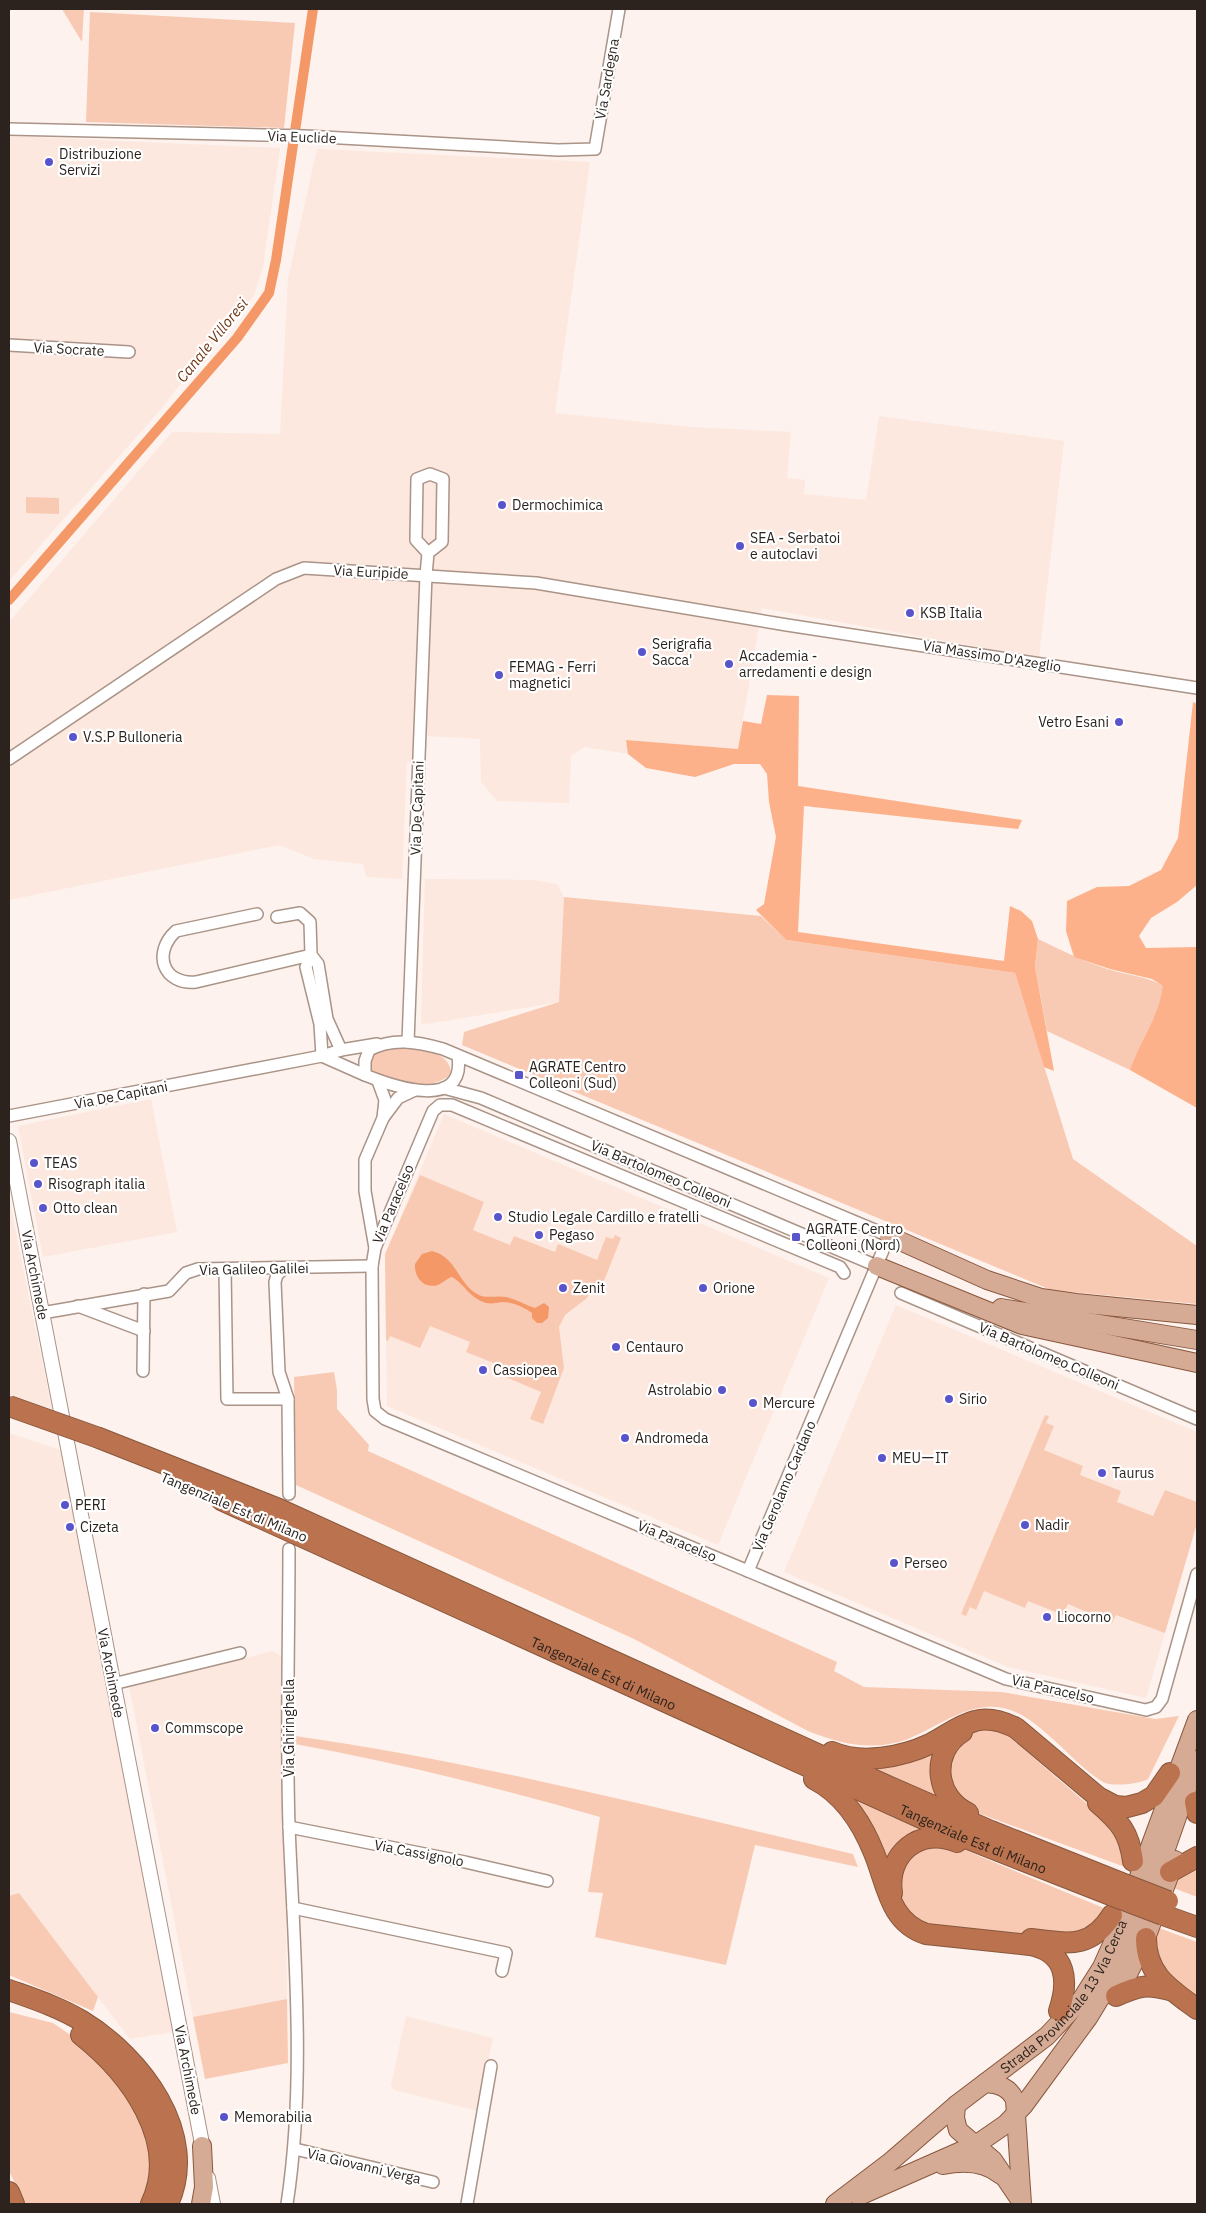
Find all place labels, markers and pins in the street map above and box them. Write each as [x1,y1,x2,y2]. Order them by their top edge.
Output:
place label: Distribuzione Servizi [59,145,142,179]
marker: Distribuzione Servizi [43,156,55,168]
place label: Dermochimica [512,496,604,514]
marker: Dermochimica [496,499,508,511]
place label: SEA - Serbatoi e autoclavi [750,529,840,563]
marker: SEA - Serbatoi e autoclavi [734,540,746,552]
place label: KSB Italia [920,604,983,622]
marker: KSB Italia [904,607,916,619]
place label: Serigrafia Sacca' [652,635,712,669]
marker: Serigrafia Sacca' [636,646,648,658]
place label: Accademia - arredamenti e design [739,647,872,681]
place label: FEMAG - Ferri magnetici [509,658,596,692]
marker: Accademia - arredamenti e design [723,658,735,670]
marker: FEMAG - Ferri magnetici [493,669,505,681]
place label: Vetro Esani [1038,713,1109,731]
marker: Vetro Esani [1113,716,1125,728]
place label: V.S.P Bulloneria [83,728,183,746]
marker: V.S.P Bulloneria [67,731,79,743]
place label: AGRATE Centro Colleoni (Sud) [529,1058,626,1092]
marker: AGRATE Centro Colleoni (Sud) [513,1069,525,1081]
place label: TEAS [44,1154,77,1172]
marker: TEAS [28,1157,40,1169]
place label: Risograph italia [48,1175,146,1193]
marker: Risograph italia [32,1178,44,1190]
place label: Otto clean [53,1199,118,1217]
marker: Otto clean [37,1202,49,1214]
place label: Studio Legale Cardillo e fratelli [508,1208,699,1226]
marker: Studio Legale Cardillo e fratelli [492,1211,504,1223]
place label: AGRATE Centro Colleoni (Nord) [806,1220,903,1254]
place label: Pegaso [549,1226,595,1244]
marker: Pegaso [533,1229,545,1241]
marker: AGRATE Centro Colleoni (Nord) [790,1231,802,1243]
place label: Zenit [573,1279,605,1297]
place label: Orione [713,1279,755,1297]
marker: Zenit [557,1282,569,1294]
marker: Orione [697,1282,709,1294]
place label: Centauro [626,1338,684,1356]
marker: Centauro [610,1341,622,1353]
place label: Cassiopea [493,1361,558,1379]
marker: Cassiopea [477,1364,489,1376]
place label: Astrolabio [648,1381,712,1399]
marker: Astrolabio [716,1384,728,1396]
place label: Sirio [959,1390,987,1408]
marker: Sirio [943,1393,955,1405]
place label: Mercure [763,1394,815,1412]
marker: Mercure [747,1397,759,1409]
place label: Andromeda [635,1429,709,1447]
marker: Andromeda [619,1432,631,1444]
place label: MEUーIT [892,1449,949,1467]
marker: MEUーIT [876,1452,888,1464]
place label: Taurus [1112,1464,1155,1482]
marker: Taurus [1096,1467,1108,1479]
place label: PERI [75,1496,106,1514]
marker: PERI [59,1499,71,1511]
place label: Nadir [1035,1516,1069,1534]
place label: Cizeta [80,1518,119,1536]
marker: Nadir [1019,1519,1031,1531]
marker: Cizeta [64,1521,76,1533]
place label: Perseo [904,1554,948,1572]
marker: Perseo [888,1557,900,1569]
place label: Liocorno [1057,1608,1111,1626]
marker: Liocorno [1041,1611,1053,1623]
place label: Commscope [165,1719,244,1737]
marker: Commscope [149,1722,161,1734]
place label: Memorabilia [234,2108,313,2126]
marker: Memorabilia [218,2111,230,2123]

